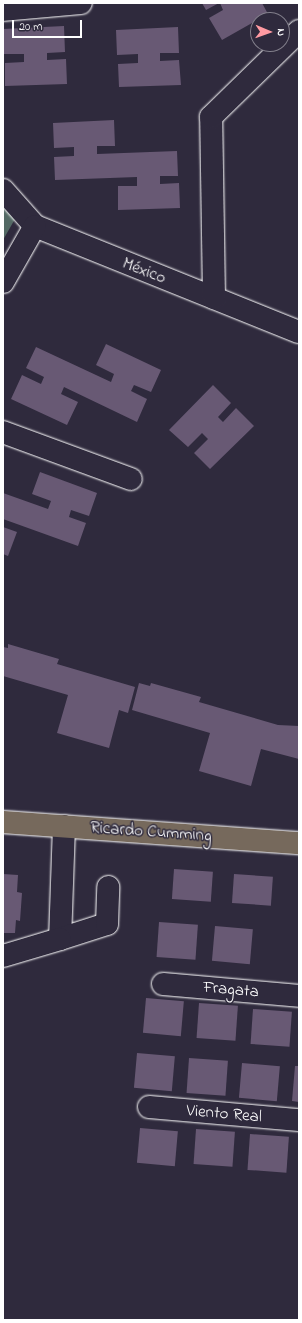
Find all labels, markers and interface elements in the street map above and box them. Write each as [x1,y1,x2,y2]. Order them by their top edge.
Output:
scale bar [14,12,84,38]
north arrow [250,12,290,52]
text: 20 m [19,18,42,36]
text: N [273,28,289,36]
street label: México [119,253,169,289]
street label: Ricardo Cumming [90,818,212,846]
street label: Fragata [202,977,260,1003]
street label: Viento Real [185,1101,263,1127]

